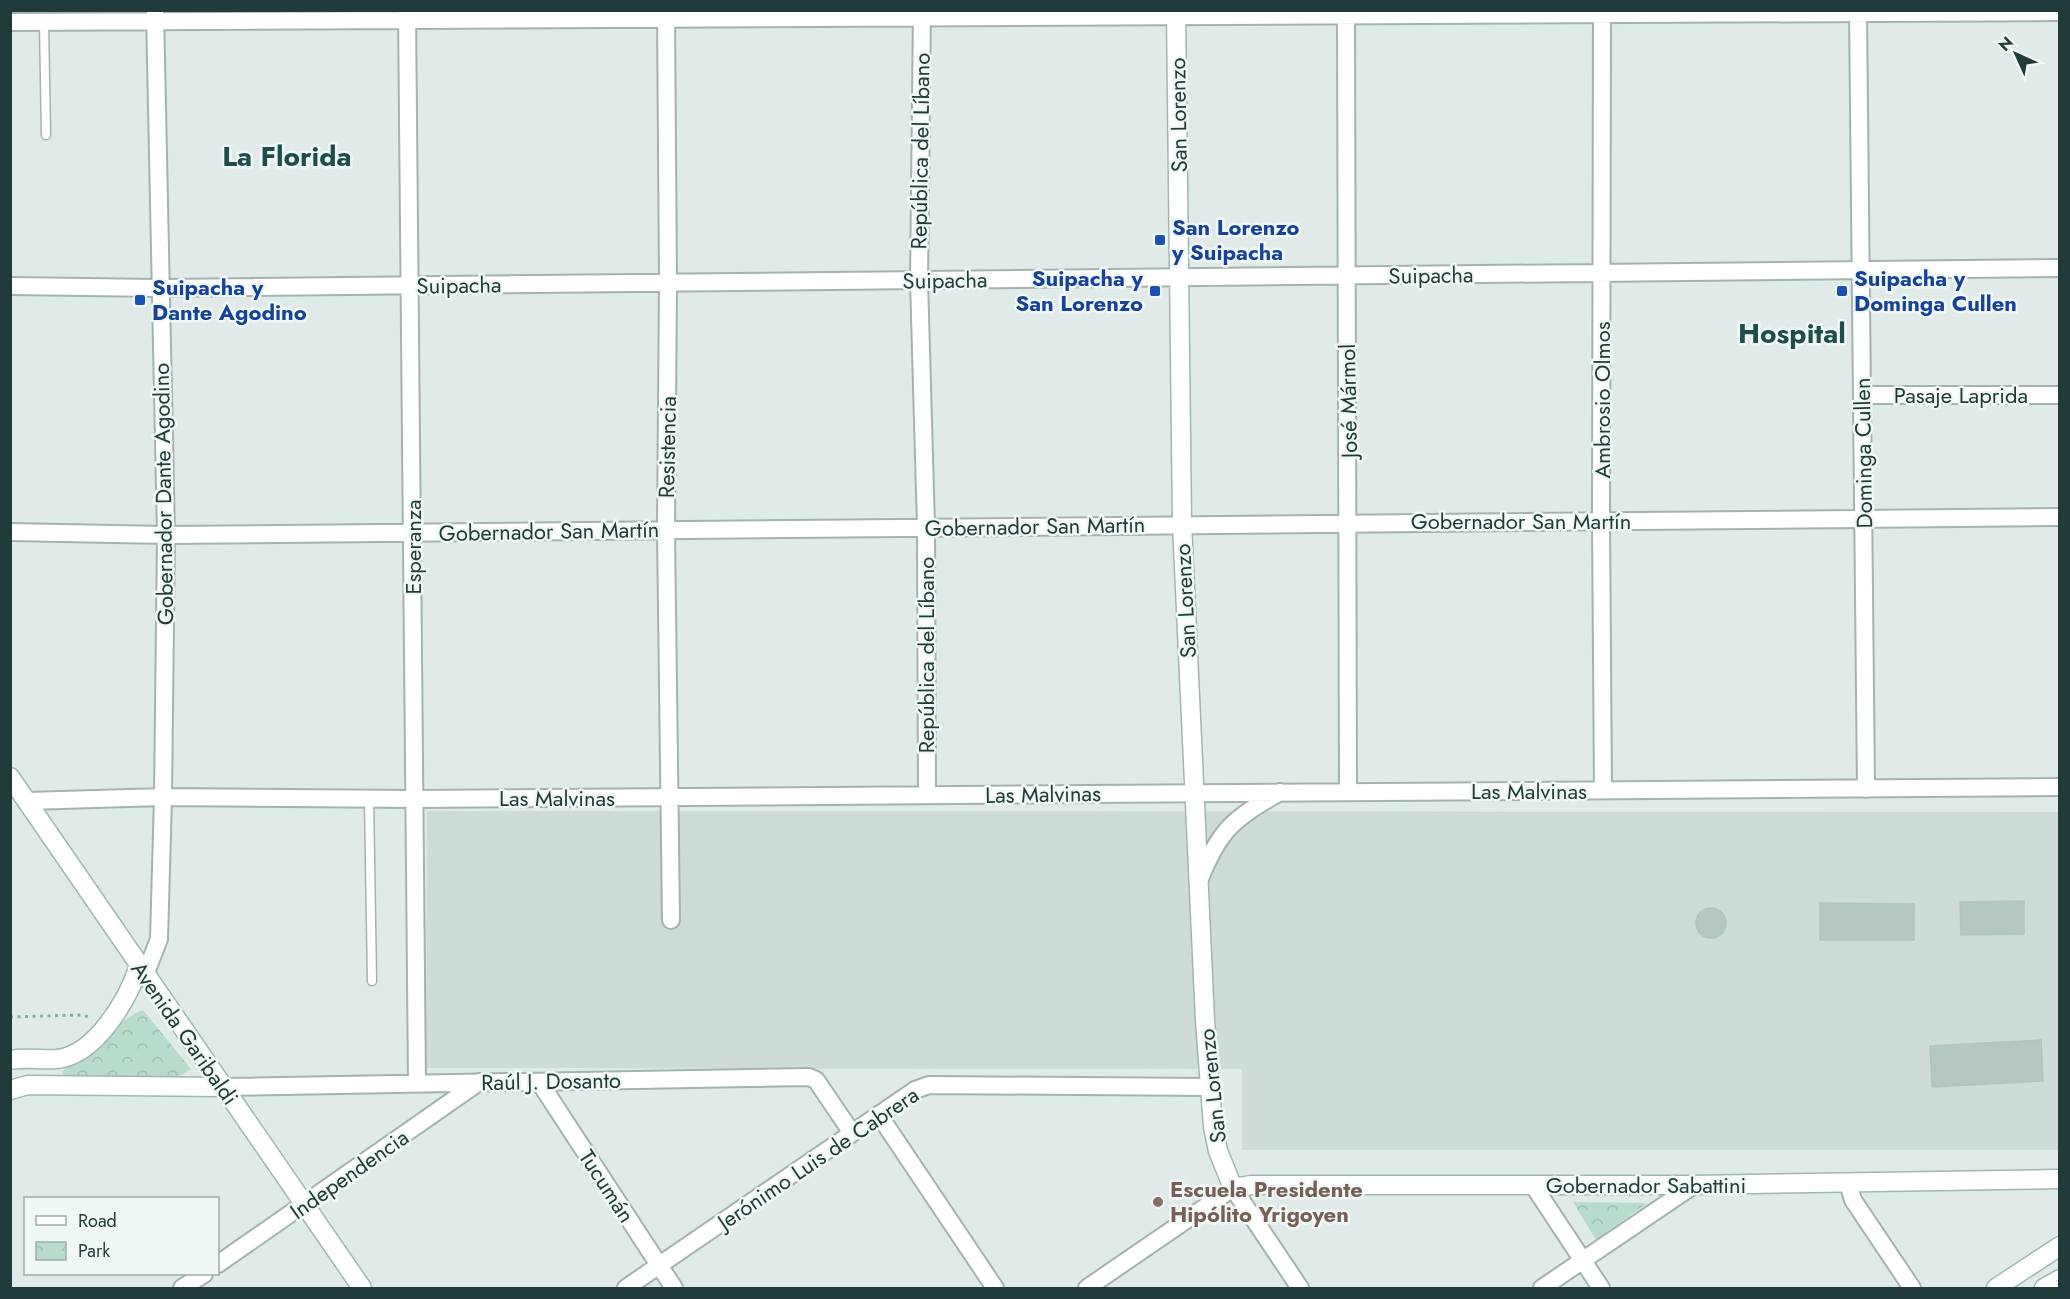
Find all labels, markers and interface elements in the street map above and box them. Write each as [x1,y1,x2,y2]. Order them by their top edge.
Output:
north arrow [1986,24,2046,84]
text: N [1993,31,2018,56]
street label: República del Líbano [902,52,938,250]
street label: San Lorenzo [1161,57,1195,173]
district label: La Florida [222,136,352,177]
place label: San Lorenzo y Suipacha [1171,211,1300,268]
marker: San Lorenzo y Suipacha [1153,233,1167,247]
street label: Suipacha [1388,258,1474,292]
place label: Suipacha y San Lorenzo [1015,262,1144,319]
place label: Suipacha y Dominga Cullen [1854,262,2017,319]
street label: Suipacha [902,263,988,297]
street label: Suipacha [416,268,502,302]
place label: Suipacha y Dante Agodino [152,271,307,328]
marker: Suipacha y San Lorenzo [1148,284,1162,298]
marker: Suipacha y Dominga Cullen [1835,284,1849,298]
marker: Suipacha y Dante Agodino [133,293,147,307]
district label: Hospital [1738,313,1846,354]
street label: Ambrosio Olmos [1586,321,1618,479]
street label: José Mármol [1331,344,1365,461]
street label: Gobernador Dante Agodino [145,362,181,626]
street label: Dominga Cullen [1846,377,1880,529]
street label: Pasaje Laprida [1894,379,2028,411]
street label: Resistencia [650,396,684,498]
street label: Esperanza [397,499,429,595]
street label: Gobernador San Martín [1411,505,1631,537]
street label: Gobernador San Martín [924,508,1146,544]
street label: Gobernador San Martín [438,513,660,549]
street label: San Lorenzo [1166,543,1204,659]
street label: República del Líbano [910,557,942,753]
street label: Las Malvinas [1471,775,1587,807]
street label: Las Malvinas [985,777,1101,811]
street label: Las Malvinas [499,782,615,814]
street label: Avenida Garibaldi [124,955,246,1111]
street label: San Lorenzo [1190,1027,1234,1145]
street label: Raúl J. Dosanto [481,1064,621,1098]
street label: Jerónimo Luis de Cabrera [709,1079,925,1239]
street label: Independencia [283,1121,415,1227]
street label: Tucumán [571,1143,643,1229]
street label: Gobernador Sabattini [1546,1169,1746,1201]
place label: Escuela Presidente Hipólito Yrigoyen [1170,1173,1363,1230]
marker: Escuela Presidente Hipólito Yrigoyen [1151,1195,1165,1209]
legend [24,1197,219,1275]
text: Road [78,1208,117,1234]
text: Park [78,1238,110,1264]

